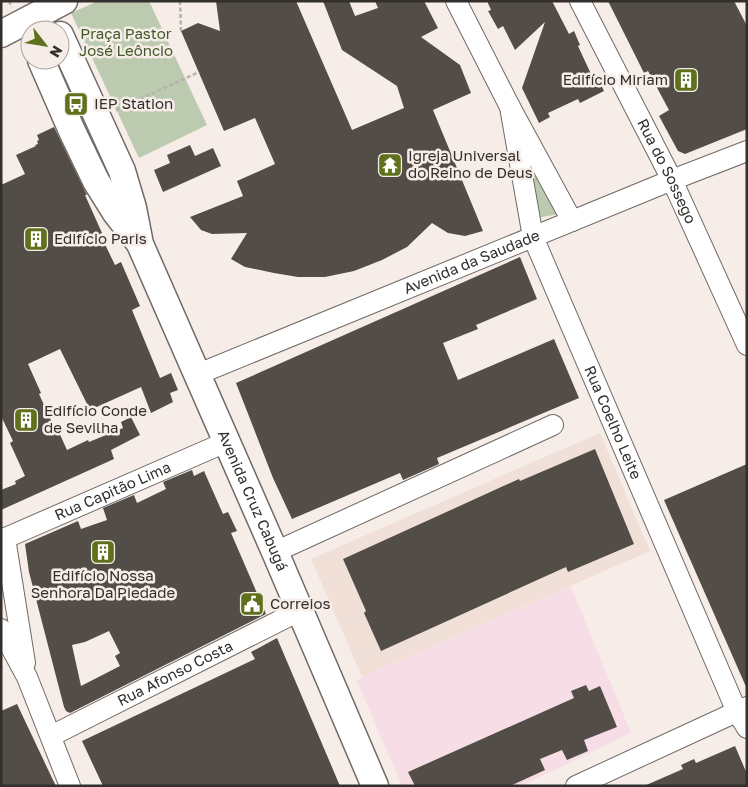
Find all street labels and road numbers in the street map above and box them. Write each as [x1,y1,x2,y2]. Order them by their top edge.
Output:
street label: Rua do Sossego [634,115,701,226]
street label: Avenida da Saudade [401,225,542,297]
street label: Rua Coelho Leite [581,363,646,482]
street label: Avenida Cruz Cabugá [215,427,292,574]
street label: Rua Capitão Lima [52,457,173,524]
street label: Rua Afonso Costa [114,636,235,709]

